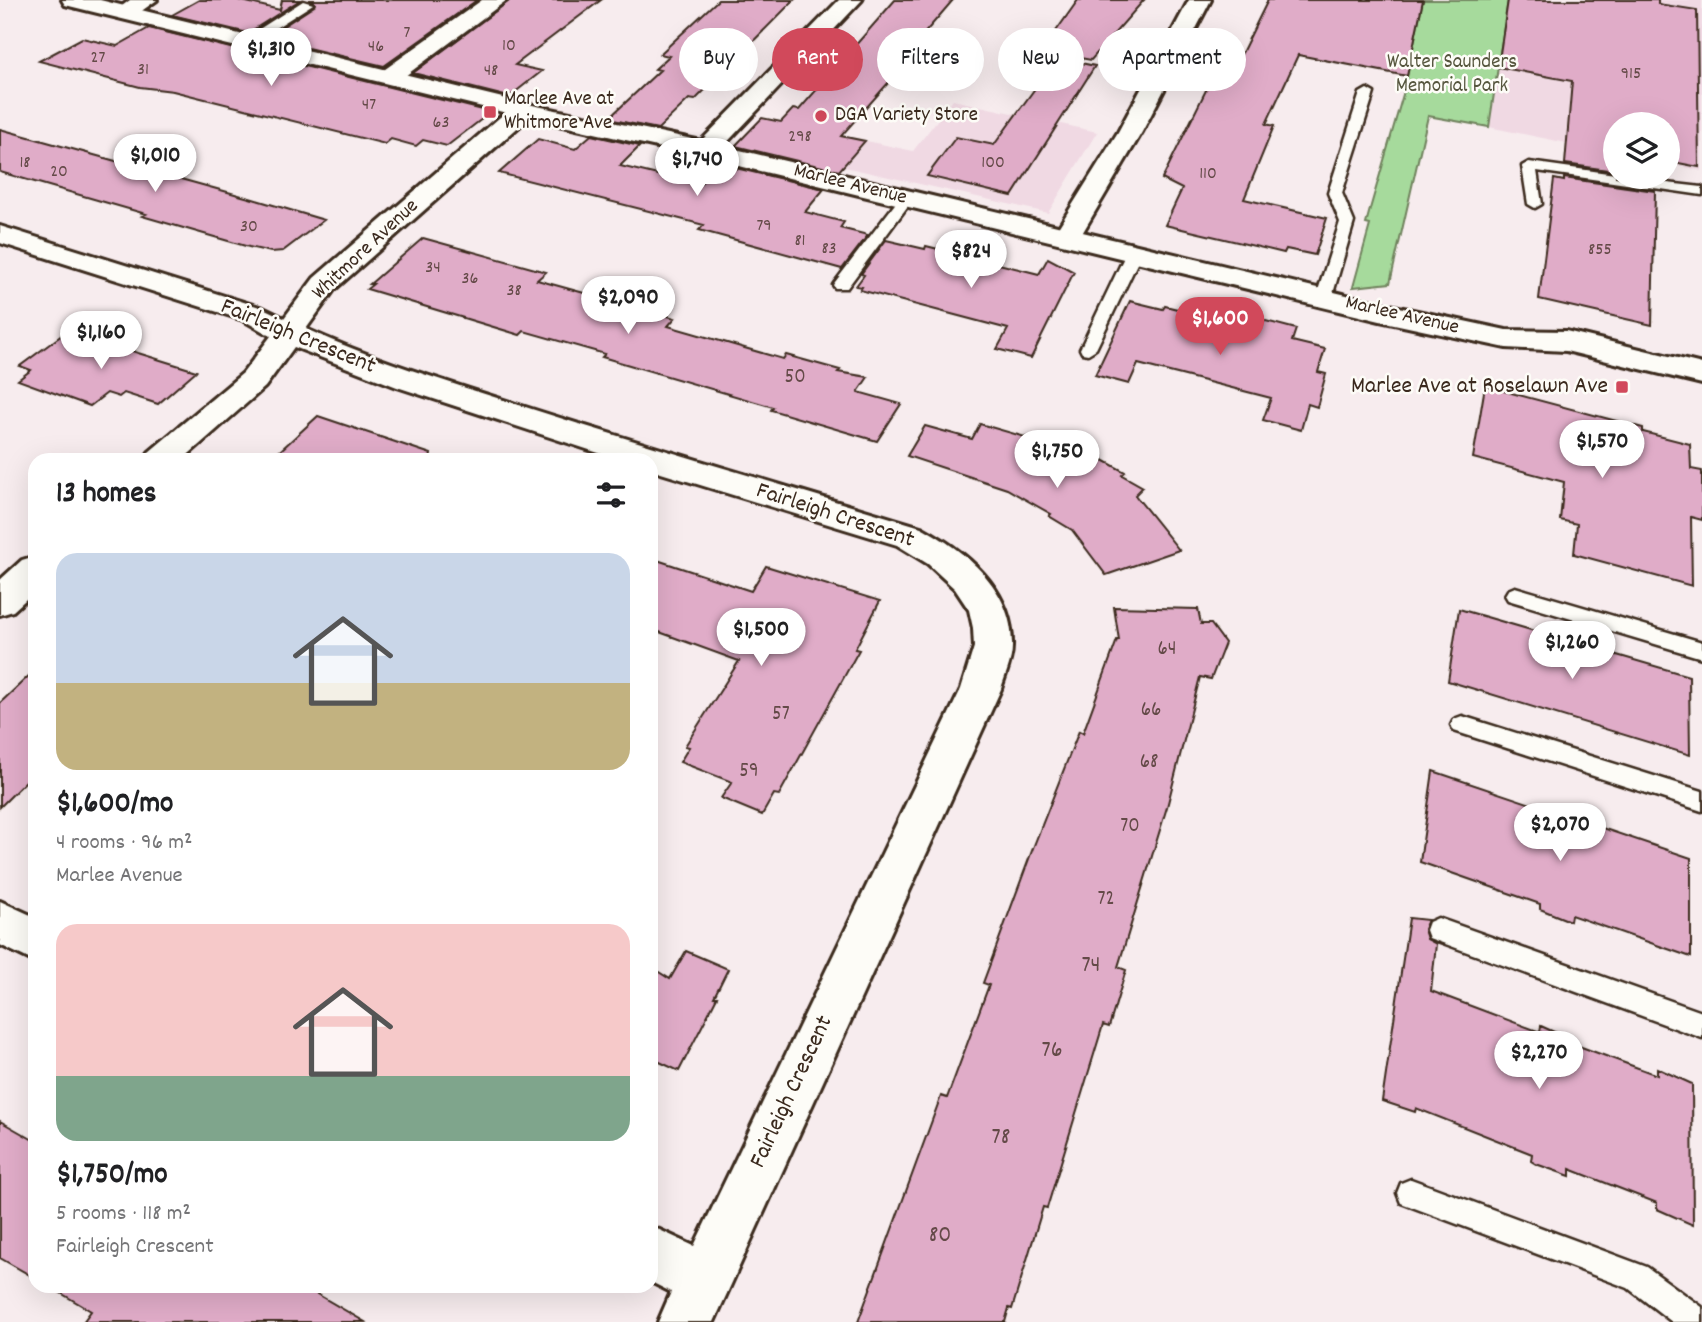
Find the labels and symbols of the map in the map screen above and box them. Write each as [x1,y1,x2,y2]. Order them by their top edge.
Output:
house number: 7 [404,21,411,46]
pin: $1,310 [214,28,328,88]
house number: 10 [502,34,516,59]
house number: 46 [368,35,384,60]
house number: 27 [91,46,105,71]
park label: Walter Saunders Memorial Park [1387,48,1517,102]
house number: 31 [137,58,149,83]
house number: 48 [484,59,498,84]
house number: 915 [1621,62,1641,87]
place label: Marlee Ave at Whitmore Ave [504,85,614,139]
house number: 47 [362,93,376,118]
place label: DGA Variety Store [835,101,978,131]
marker: Marlee Ave at Whitmore Ave [482,104,498,120]
marker: DGA Variety Store [813,108,829,124]
house number: 63 [433,111,449,136]
house number: 298 [788,125,812,150]
pin: $1,010 [98,134,212,194]
pin: $1,740 [640,138,754,198]
house number: 18 [19,151,31,176]
house number: 100 [981,151,1005,176]
street label: Marlee Avenue [790,156,910,214]
house number: 20 [50,160,68,185]
house number: 110 [1199,162,1217,187]
street label: Whitmore Avenue [306,193,426,307]
house number: 79 [756,214,772,239]
house number: 30 [240,215,258,240]
house number: 81 [794,229,806,254]
pin: $824 [930,230,1012,290]
house number: 83 [821,237,837,262]
house number: 855 [1588,238,1612,263]
house number: 34 [425,256,441,281]
house number: 36 [462,267,478,292]
pin: $2,090 [571,276,685,336]
house number: 38 [506,279,522,304]
street label: Marlee Avenue [1342,288,1462,344]
street label: Fairleigh Crescent [215,290,381,384]
pin: $1,600 [1163,298,1277,357]
pin: $1,160 [44,312,158,371]
house number: 50 [784,363,806,393]
place label: Marlee Ave at Roselawn Ave [1351,370,1608,404]
marker: Marlee Ave at Roselawn Ave [1614,379,1630,395]
pin: $1,570 [1545,420,1659,480]
pin: $1,750 [1000,430,1114,490]
street label: Fairleigh Crescent [752,474,919,558]
pin: $1,500 [704,608,818,668]
pin: $1,260 [1515,622,1629,681]
house number: 64 [1157,635,1177,665]
house number: 66 [1141,696,1161,726]
house number: 57 [772,700,790,730]
house number: 68 [1140,748,1158,778]
house number: 59 [739,757,759,787]
pin: $2,070 [1503,804,1617,863]
house number: 70 [1120,812,1140,842]
house number: 72 [1097,885,1115,915]
house number: 74 [1081,949,1101,983]
street label: Fairleigh Crescent [742,1010,842,1174]
pin: $2,270 [1482,1032,1596,1091]
house number: 76 [1042,1034,1062,1068]
house number: 78 [992,1121,1010,1155]
house number: 80 [929,1219,951,1253]

